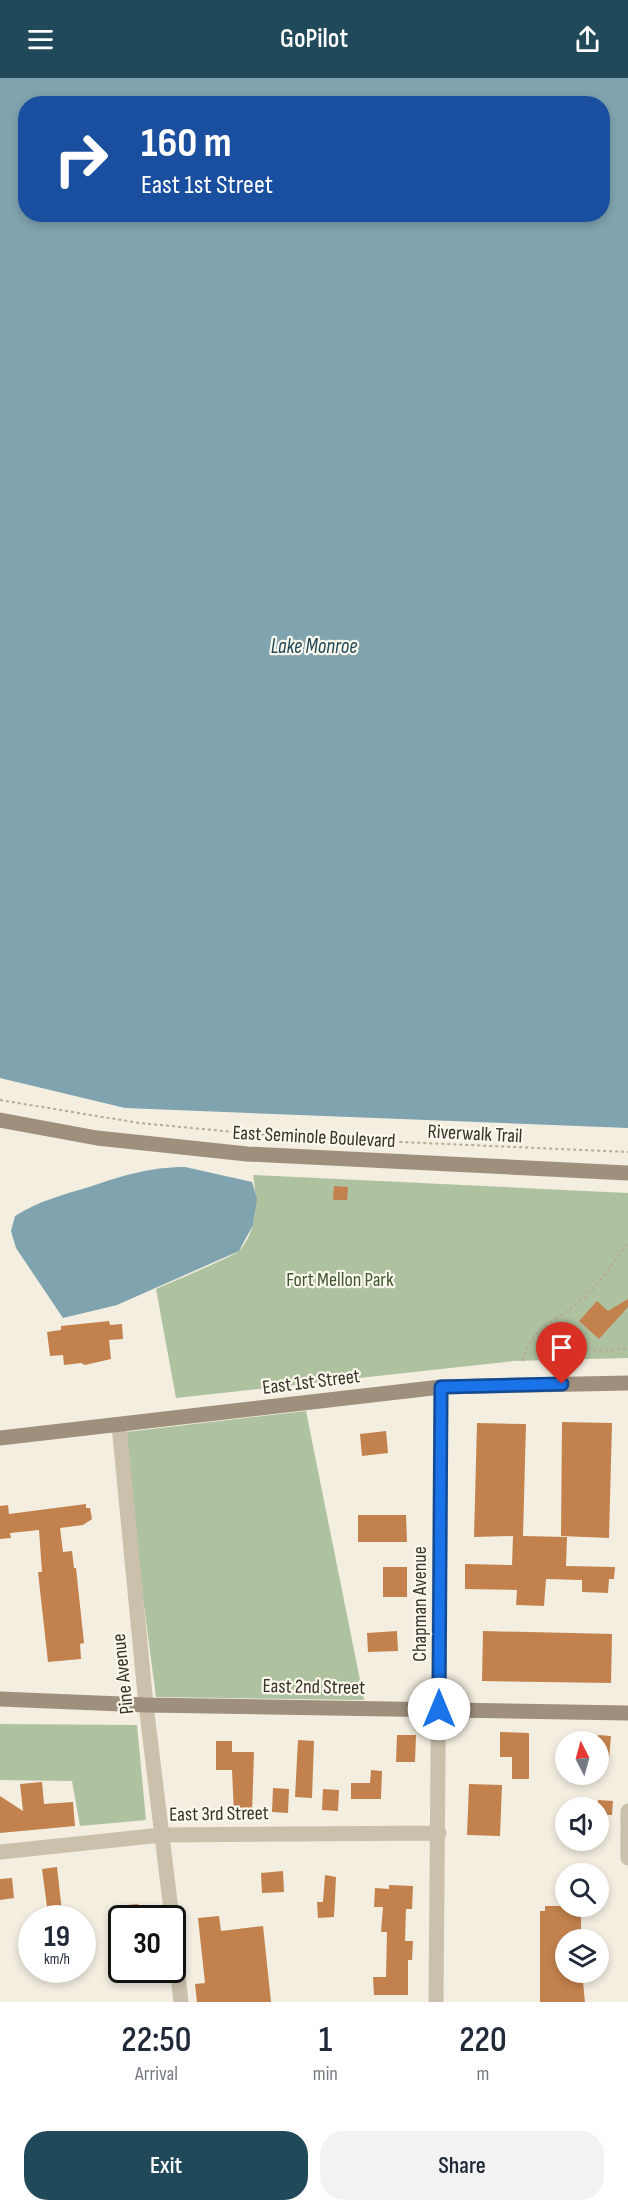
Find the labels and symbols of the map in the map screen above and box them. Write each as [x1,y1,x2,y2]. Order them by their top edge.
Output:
water label: Lake Monroe [271,634,357,659]
street label: Riverwalk Trail [427,1120,523,1148]
street label: East Seminole Boulevard [232,1121,396,1153]
park label: Fort Mellon Park [286,1268,394,1292]
pin [536,1322,587,1384]
street label: East 1st Street [261,1364,361,1400]
street label: Chapman Avenue [408,1546,432,1662]
street label: Pine Avenue [107,1632,139,1715]
street label: East 2nd Street [262,1674,365,1700]
position arrow [407,1677,471,1741]
north arrow [555,1731,609,1785]
street label: East 3rd Street [169,1801,269,1827]
speed limit sign: 30 [108,1905,186,1983]

